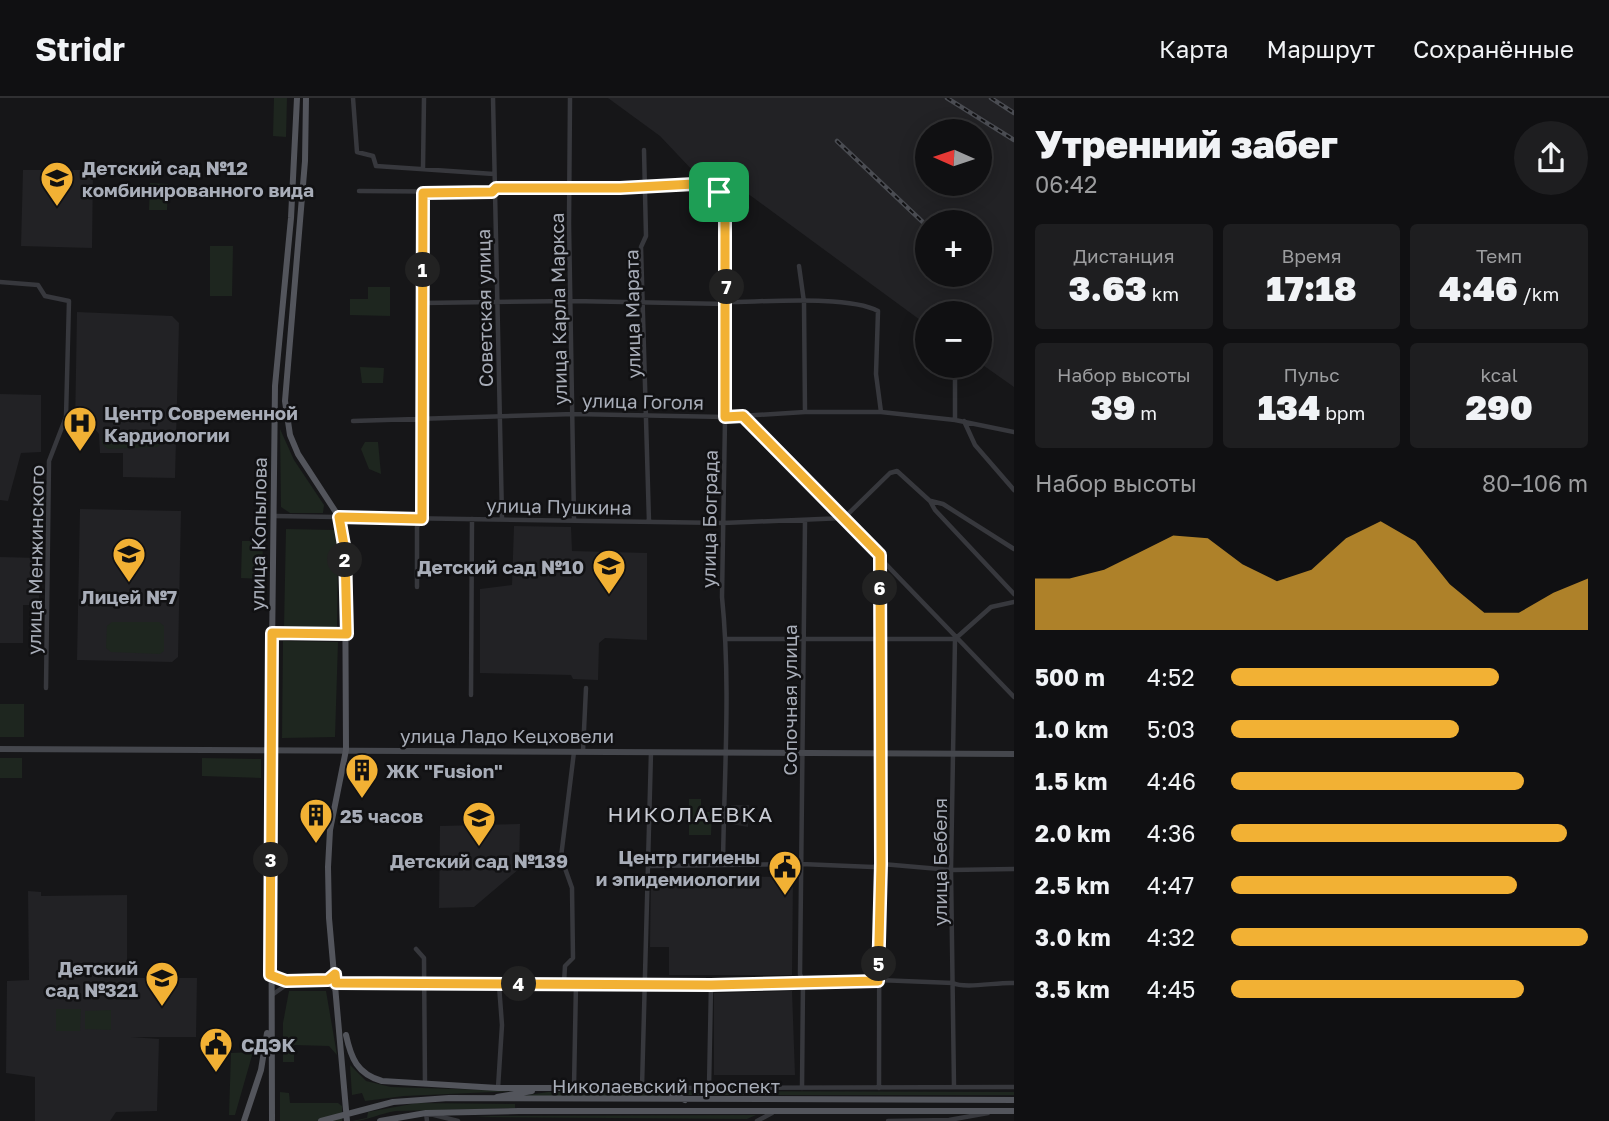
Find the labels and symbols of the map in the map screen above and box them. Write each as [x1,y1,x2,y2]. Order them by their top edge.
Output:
north arrow [915,119,992,196]
place label: Детский сад №12 комбинированного вида [82,156,314,201]
school or university icon: Детский сад №12 комбинированного вида [38,159,76,208]
pin [689,162,749,222]
street label: улица Карла Маркса [545,212,571,406]
street label: Советская улица [471,229,497,387]
street label: улица Марата [619,249,645,379]
pin: 1 [406,252,440,288]
pin: 7 [710,270,744,304]
street label: улица Гоголя [582,388,704,414]
place label: Центр Современной Кардиологии [104,401,298,446]
hospital icon: Центр Современной Кардиологии [61,404,99,453]
street label: улица Бограда [696,450,722,588]
street label: улица Копылова [245,457,271,611]
street label: улица Менжинского [22,465,48,655]
street label: улица Пушкина [486,493,632,519]
school or university icon: Лицей №7 [110,535,148,584]
pin: 2 [328,542,362,578]
school or university icon: Детский сад №10 [590,547,628,596]
place label: Детский сад №10 [417,555,584,578]
pin: 6 [862,570,898,606]
place label: Лицей №7 [81,585,177,608]
street label: Сопочная улица [778,624,801,776]
street label: улица Ладо Кецховели [400,724,614,747]
building icon: ЖК "Fusion" [343,751,381,800]
place label: ЖК "Fusion" [386,759,503,782]
building icon: 25 часов [297,796,335,845]
street label: улица Бебеля [928,798,951,926]
school or university icon: Детский сад №139 [460,799,498,848]
district label: НИКОЛАЕВКА [608,801,774,827]
place label: 25 часов [340,804,423,827]
pin: 3 [254,842,288,878]
place label: Центр гигиены и эпидемиологии [596,845,760,890]
public building icon: Центр гигиены и эпидемиологии [766,848,804,897]
place label: Детский сад №139 [390,849,568,872]
pin: 5 [862,946,896,982]
place label: Детский сад №321 [45,956,138,1001]
school or university icon: Детский сад №321 [143,959,181,1008]
pin: 4 [502,966,536,1001]
public building icon: СДЭК [197,1025,235,1074]
place label: СДЭК [241,1033,296,1056]
street label: Николаевский проспект [552,1074,780,1097]

